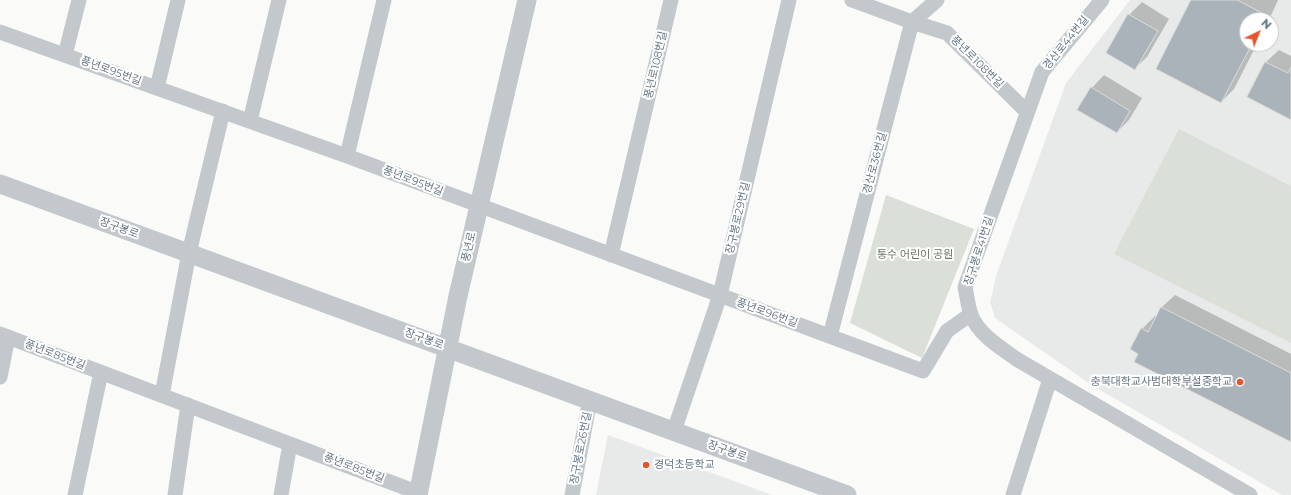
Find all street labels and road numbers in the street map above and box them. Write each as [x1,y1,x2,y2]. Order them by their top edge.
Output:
street label: 경산로44번길 [1040,14,1092,72]
street label: 풍년로108번길 [642,30,670,100]
street label: 풍년로108번길 [948,33,1006,91]
street label: 풍년로95번길 [79,54,143,88]
street label: 경산로36번길 [860,131,890,195]
street label: 풍년로95번길 [381,163,445,199]
street label: 장구봉로29번길 [723,181,753,255]
street label: 장구봉로 [98,215,140,241]
street label: 장구봉로41번길 [962,215,996,287]
street label: 풍년로 [459,231,479,263]
street label: 풍년로96번길 [735,296,799,330]
street label: 장구봉로 [403,326,445,352]
street label: 풍년로85번길 [23,337,87,373]
street label: 장구봉로26번길 [567,411,595,485]
street label: 장구봉로 [706,438,748,464]
street label: 풍년로85번길 [322,450,386,486]

